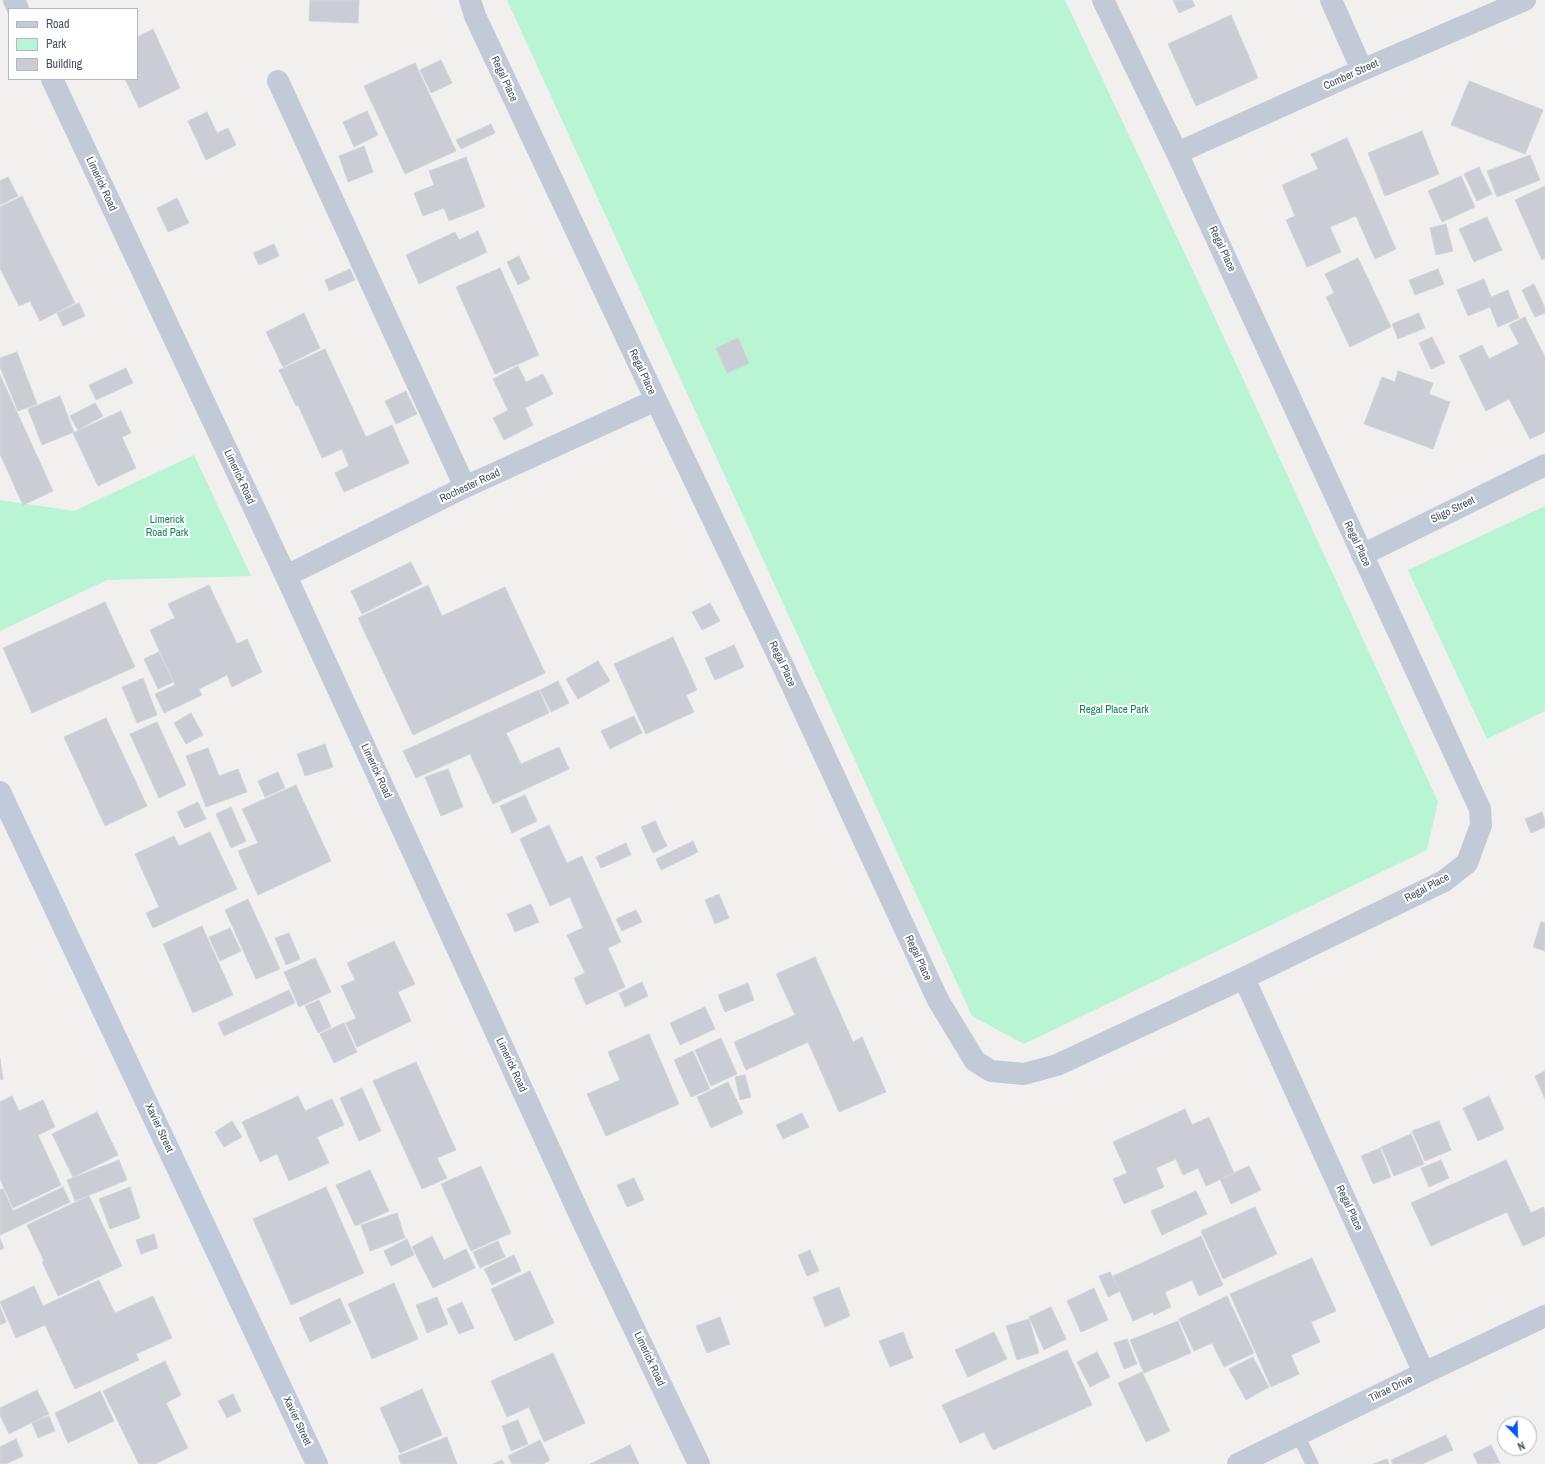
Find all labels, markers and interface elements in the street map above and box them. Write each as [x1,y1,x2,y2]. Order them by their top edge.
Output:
legend [8,8,138,80]
text: Road [46,16,70,32]
text: Park [46,36,66,52]
street label: Regal Place [488,54,520,104]
text: Building [46,56,82,72]
street label: Comber Street [1322,57,1380,93]
street label: Limerick Road [83,155,119,213]
street label: Regal Place [1206,224,1238,274]
street label: Regal Place [626,347,658,397]
street label: Limerick Road [221,448,257,506]
street label: Rochester Road [438,466,502,506]
street label: Sligo Street [1429,494,1477,526]
park label: Limerick Road Park [146,513,188,539]
street label: Regal Place [1341,519,1373,569]
street label: Regal Place [766,639,798,689]
park label: Regal Place Park [1079,703,1149,717]
street label: Limerick Road [358,742,394,800]
street label: Regal Place [1402,871,1452,905]
street label: Regal Place [902,933,934,983]
street label: Limerick Road [493,1036,529,1094]
street label: Xavier Street [142,1101,176,1155]
street label: Regal Place [1333,1183,1365,1233]
street label: Limerick Road [631,1330,667,1388]
street label: Tilrae Drive [1367,1373,1415,1405]
street label: Xavier Street [280,1394,314,1448]
north arrow [1497,1416,1537,1456]
text: N [1516,1438,1527,1454]

